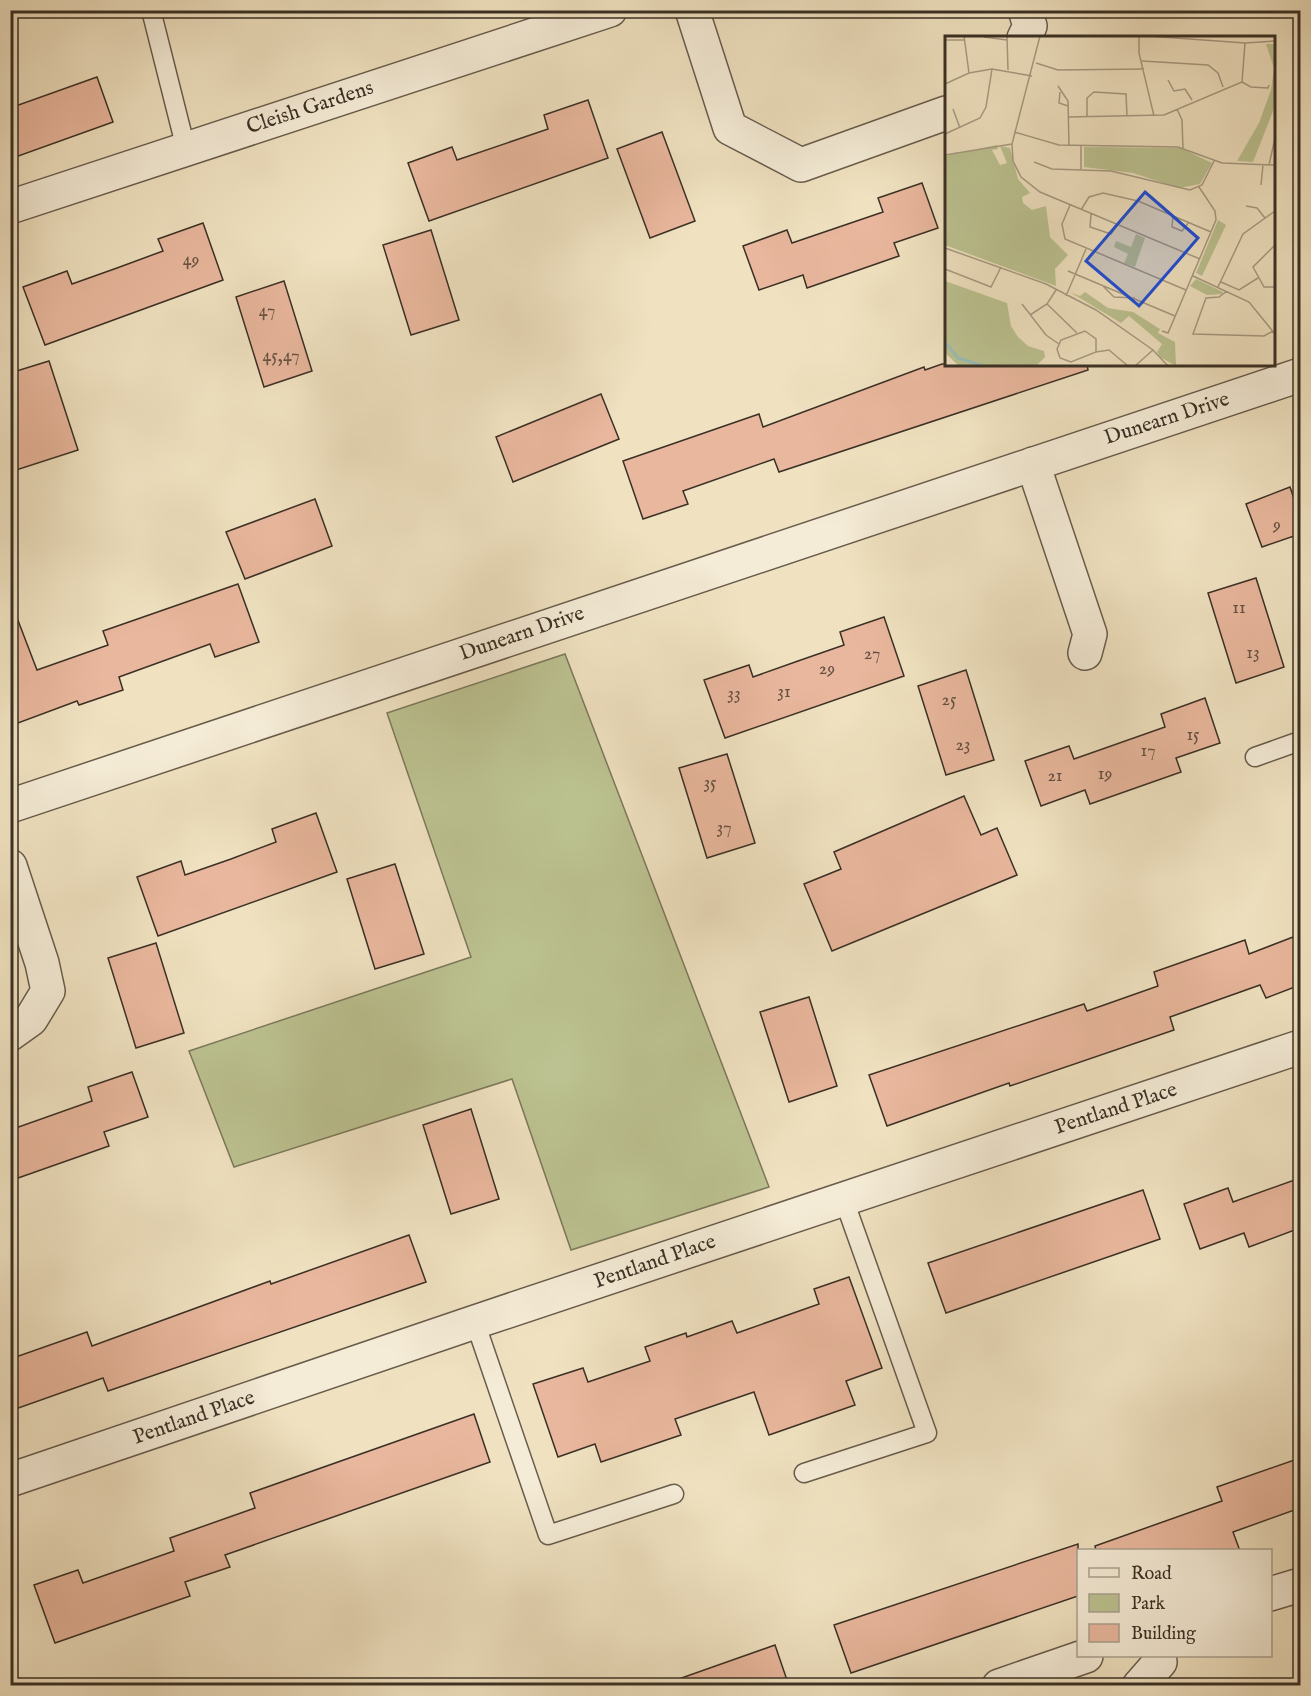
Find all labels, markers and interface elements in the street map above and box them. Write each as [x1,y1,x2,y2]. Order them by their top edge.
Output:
inset map [945,36,1275,366]
street label: Cleish Gardens [243,75,377,141]
house number: 49 [183,249,199,272]
house number: 47 [259,300,275,323]
house number: 45,47 [262,345,300,368]
street label: Dunearn Drive [1101,386,1233,452]
house number: 9 [1272,514,1281,537]
house number: 11 [1232,597,1246,620]
street label: Dunearn Drive [456,600,588,668]
house number: 13 [1246,642,1260,665]
house number: 27 [864,643,880,666]
house number: 29 [819,658,835,681]
house number: 31 [777,681,791,704]
house number: 33 [727,683,741,706]
house number: 25 [942,689,957,712]
house number: 15 [1186,724,1200,747]
house number: 23 [955,734,971,757]
house number: 17 [1140,740,1156,763]
house number: 19 [1098,763,1112,786]
house number: 21 [1047,765,1063,788]
house number: 35 [703,772,717,795]
house number: 37 [716,817,732,840]
street label: Pentland Place [1051,1076,1181,1142]
street label: Pentland Place [590,1228,720,1295]
street label: Pentland Place [129,1384,259,1451]
legend [1077,1549,1272,1657]
text: Road [1131,1563,1172,1586]
text: Park [1131,1593,1166,1616]
text: Building [1131,1623,1196,1646]

